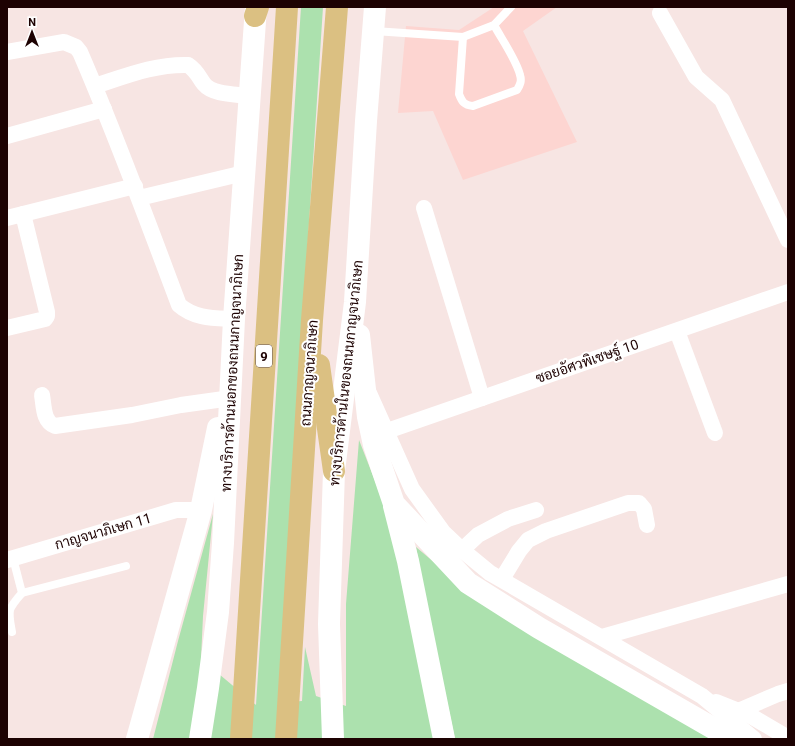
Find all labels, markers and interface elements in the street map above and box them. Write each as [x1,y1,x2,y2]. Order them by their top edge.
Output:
north arrow [12,12,52,52]
text: N [28,16,36,29]
street label: ทางบริการด้านนอกของถนนกาญจนาภิเษก [217,254,247,492]
street label: ทางบริการด้านในของถนนกาญจนาภิเษก [325,259,367,487]
street label: ถนนกาญจนาภิเษก [297,319,322,427]
street label: ซอยอัศวพิเชษฐ์ 10 [533,335,641,387]
road number: 9 [256,345,272,367]
street label: กาญจนาภิเษก 11 [53,510,153,553]

